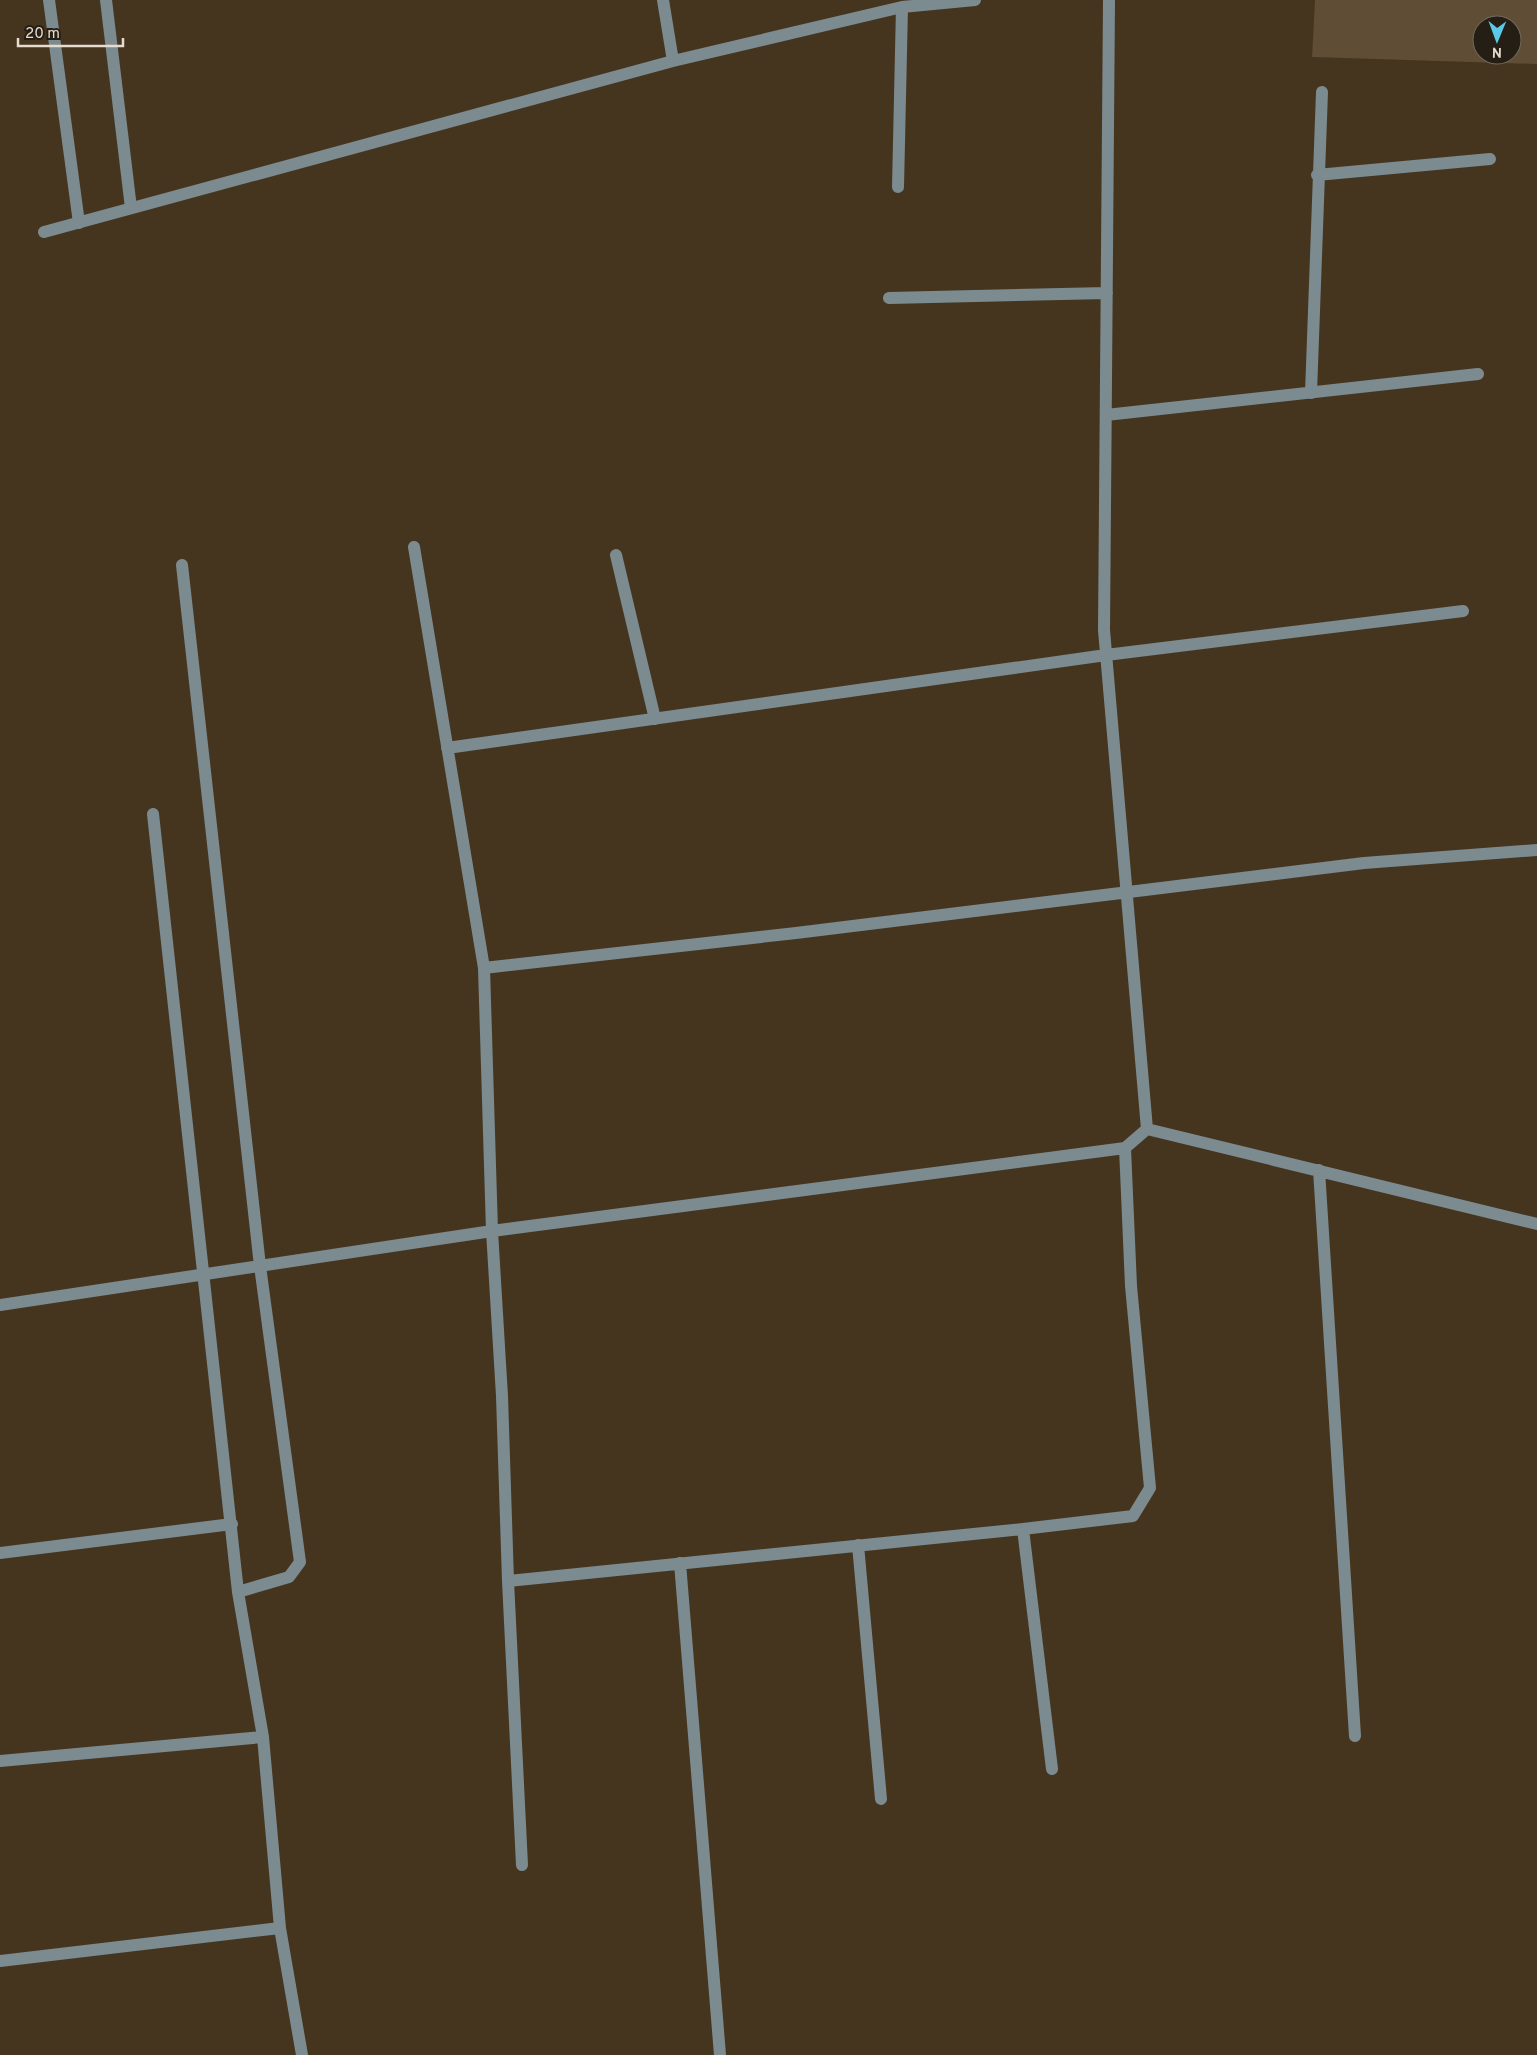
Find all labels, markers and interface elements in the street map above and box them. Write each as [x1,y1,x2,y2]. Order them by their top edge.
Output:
scale bar [18,15,122,47]
north arrow [1472,15,1522,65]
text: 20 m [25,25,60,44]
text: N [1492,43,1502,60]

